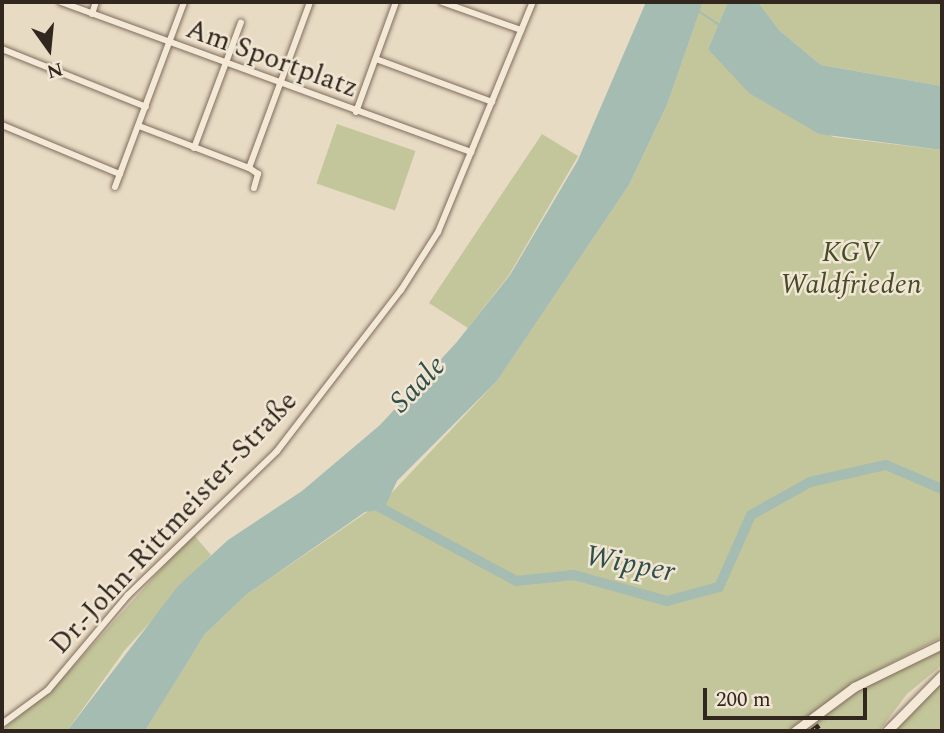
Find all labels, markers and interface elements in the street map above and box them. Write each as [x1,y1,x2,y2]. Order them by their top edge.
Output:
street label: Am Sportplatz [181,12,363,106]
north arrow [14,14,84,84]
text: N [43,54,66,86]
park label: KGV Waldfrieden [780,236,922,302]
water label: Saale [382,348,454,420]
street label: Dr.-John-Rittmeister-Straße [43,385,305,661]
water label: Wipper [582,538,678,590]
scale bar [706,674,870,718]
text: 200 m [716,684,771,716]

